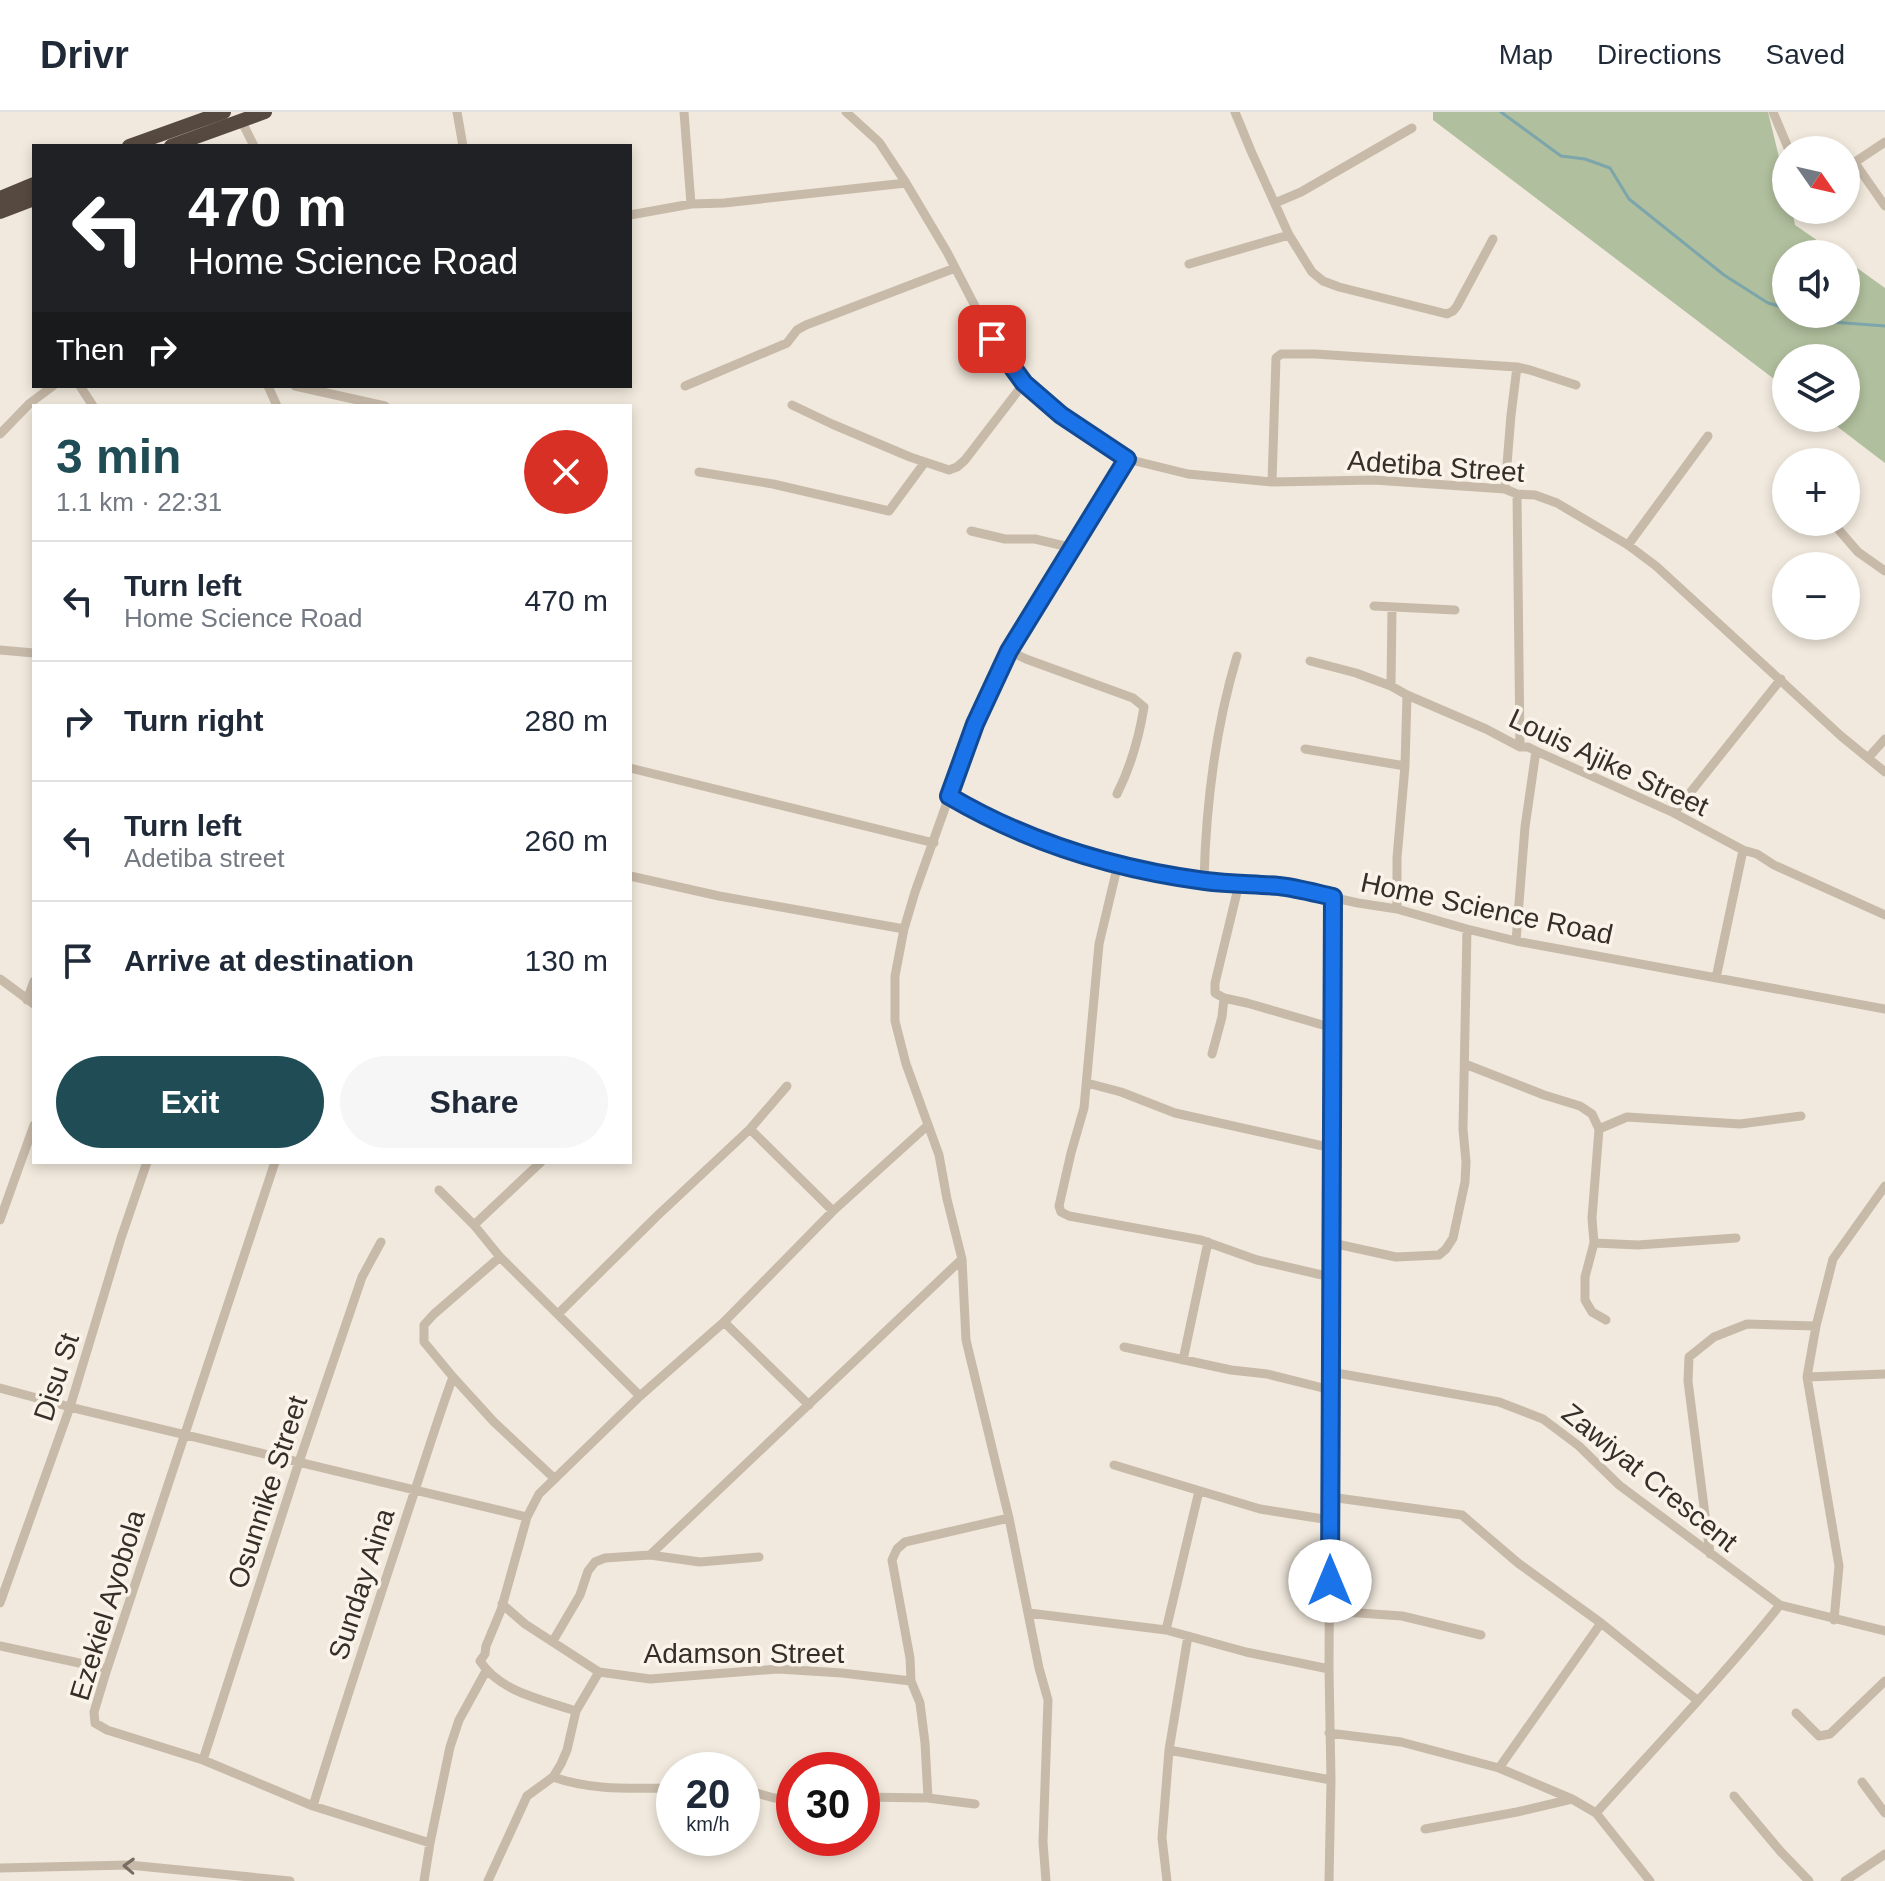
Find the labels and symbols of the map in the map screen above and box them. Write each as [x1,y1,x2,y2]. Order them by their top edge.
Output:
north arrow [1772,136,1860,224]
pin [958,305,1026,373]
street label: Adetiba Street [1346,445,1526,488]
street label: Louis Ajike Street [1504,703,1714,822]
street label: Home Science Road [1358,867,1616,950]
street label: Disu St [28,1329,85,1425]
street label: Osunnike Street [222,1392,313,1592]
street label: Zawiyat Crescent [1556,1397,1744,1558]
street label: Sunday Aina [322,1504,401,1664]
street label: Ezekiel Ayobola [64,1506,151,1704]
position arrow [1288,1539,1372,1623]
street label: Adamson Street [644,1638,845,1669]
speed limit sign: 30 [776,1752,880,1856]
one-way arrow [122,1857,135,1874]

